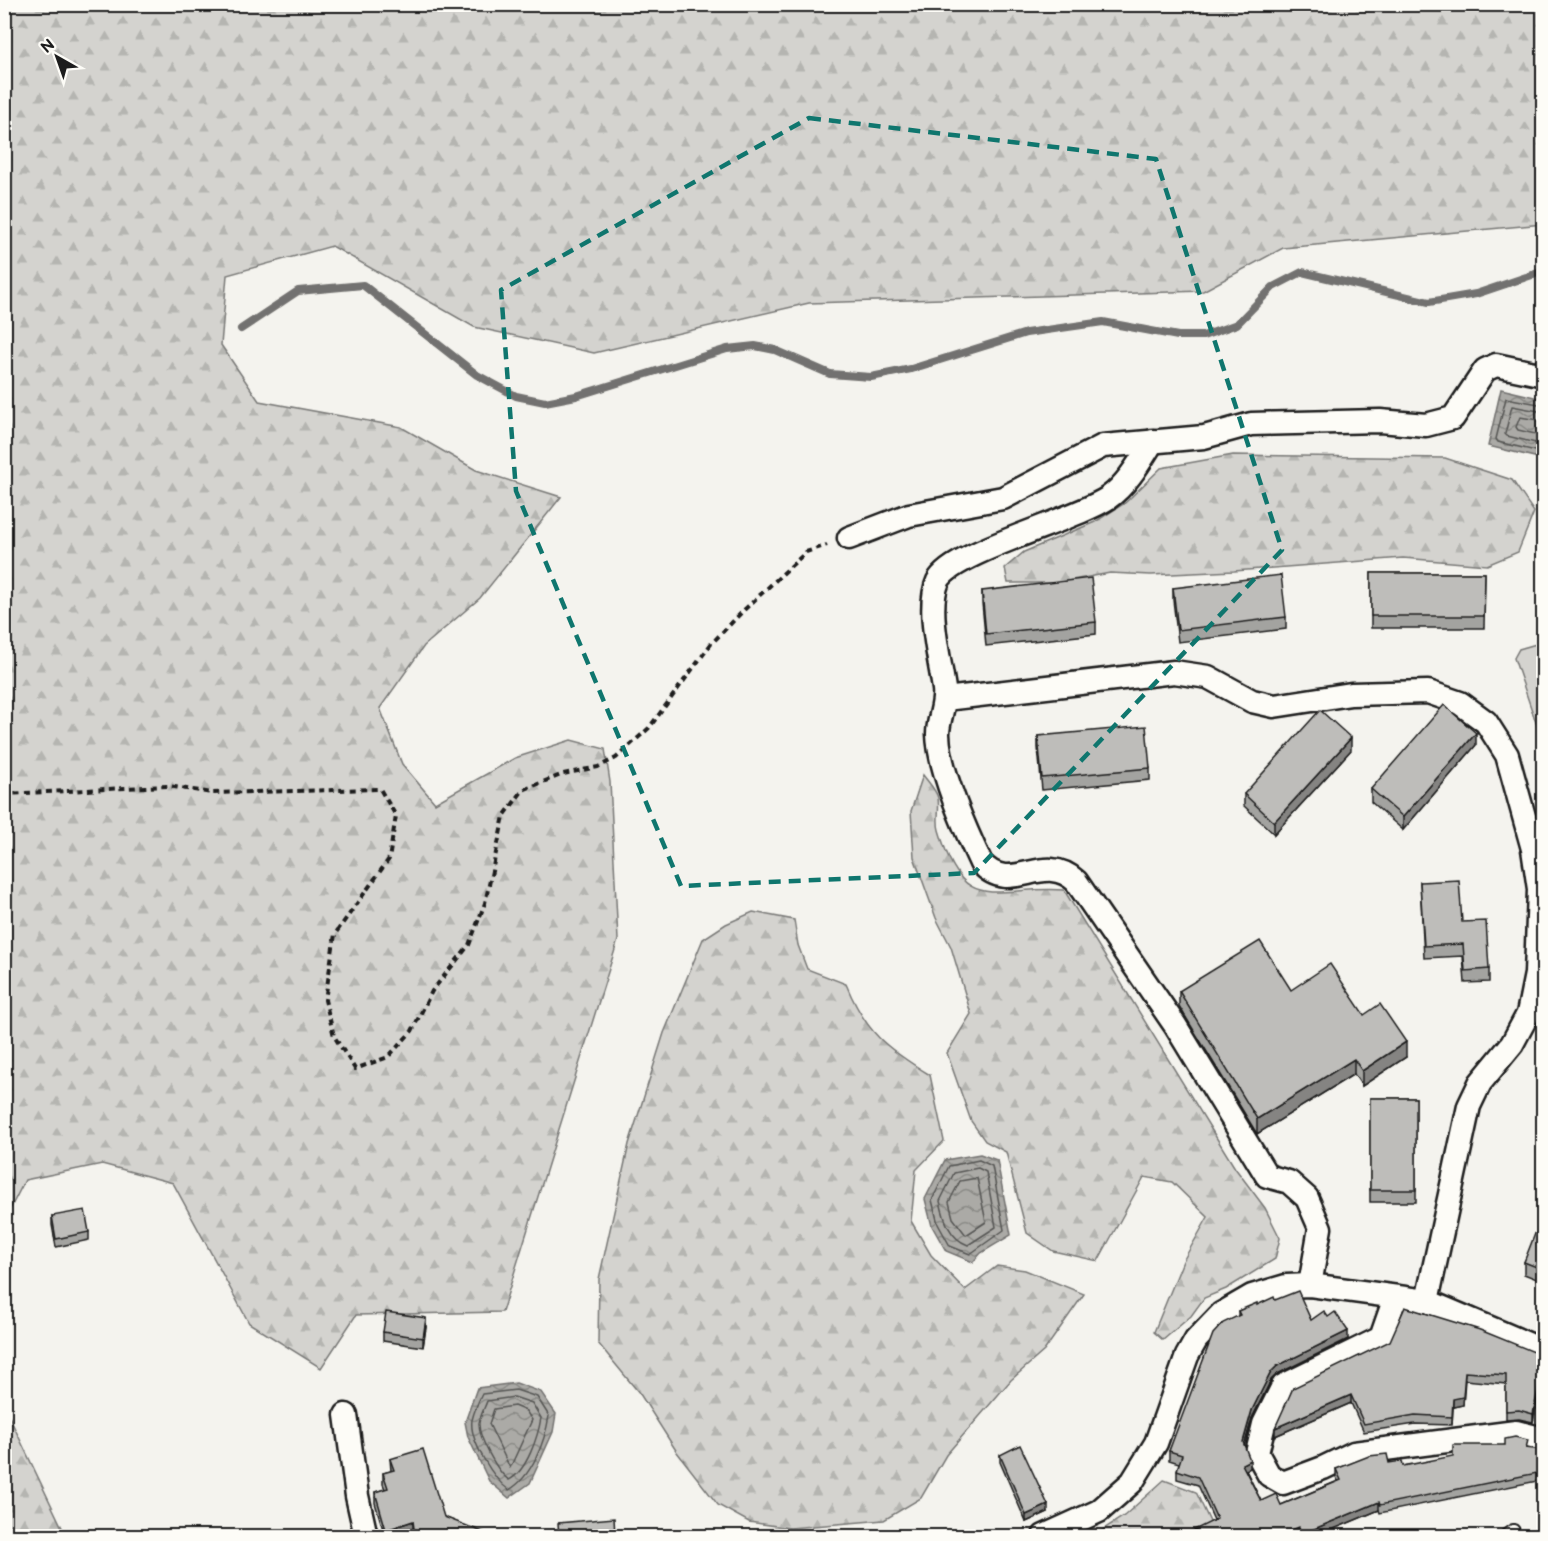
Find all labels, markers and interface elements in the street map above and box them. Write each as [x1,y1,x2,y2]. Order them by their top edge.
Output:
north arrow [27,27,87,87]
text: N [38,36,59,58]

